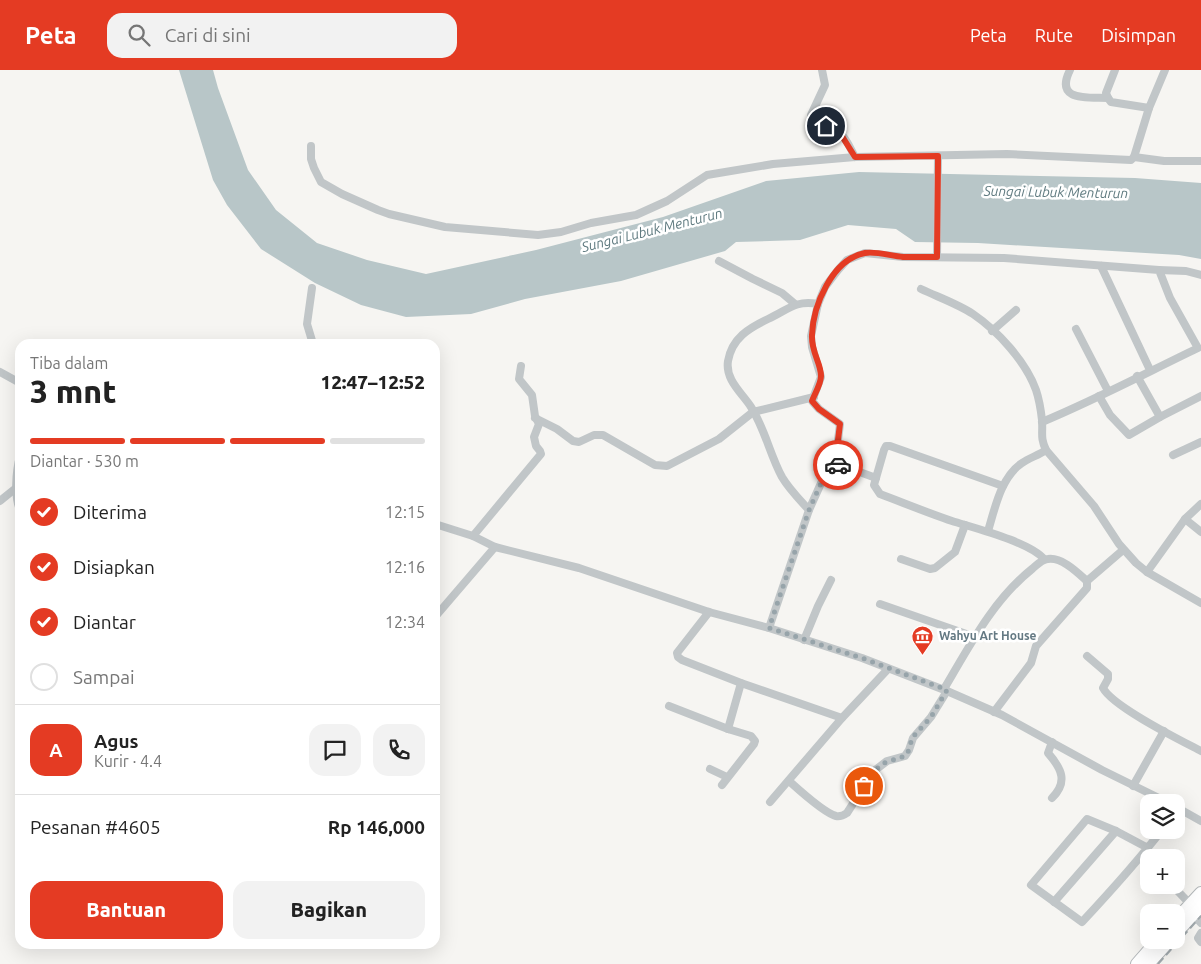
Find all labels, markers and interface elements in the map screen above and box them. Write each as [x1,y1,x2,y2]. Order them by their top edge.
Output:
search box [107,13,457,58]
icon: search [125,21,153,49]
text: Peta [25,22,77,49]
text: Cari di sini [165,24,251,46]
text: Peta [970,25,1007,45]
text: Rute [1035,25,1073,45]
text: Disimpan [1101,25,1176,45]
pin [805,105,847,147]
icon: home [812,112,840,140]
water label: Sungai Lubuk Menturun [983,183,1128,201]
water label: Sungai Lubuk Menturun [579,205,724,255]
text: Tiba dalam [30,354,108,372]
text: 12:47–12:52 [320,371,425,393]
text: 3 mnt [30,373,116,409]
courier [813,440,863,490]
icon: car [824,451,852,479]
text: Diantar · 530 m [30,452,139,470]
icon: check [30,498,58,526]
text: Diterima [73,501,147,523]
text: 12:15 [385,503,425,521]
icon: check [30,553,58,581]
text: Disiapkan [73,556,155,578]
text: 12:16 [385,558,425,576]
icon: check [30,608,58,636]
text: Diantar [73,611,136,633]
text: 12:34 [385,613,425,631]
museum icon: Wahyu Art House [911,624,935,655]
place label: Wahyu Art House [939,629,1037,642]
text: Sampai [73,666,135,688]
button: chat [309,724,361,776]
button: phone [373,724,425,776]
text: Agus [94,730,138,752]
text: A [49,739,63,761]
text: Kurir · 4.4 [94,752,162,770]
pin [843,765,885,807]
icon: bag [850,772,878,800]
map controls [1140,794,1185,949]
button: layers [1140,794,1185,839]
text: Pesanan #4605 [30,816,161,838]
text: Rp 146,000 [328,816,425,838]
button: + [1140,849,1185,894]
button: Bantuan [30,881,223,939]
button: Bagikan [233,881,425,939]
button: − [1140,904,1185,949]

